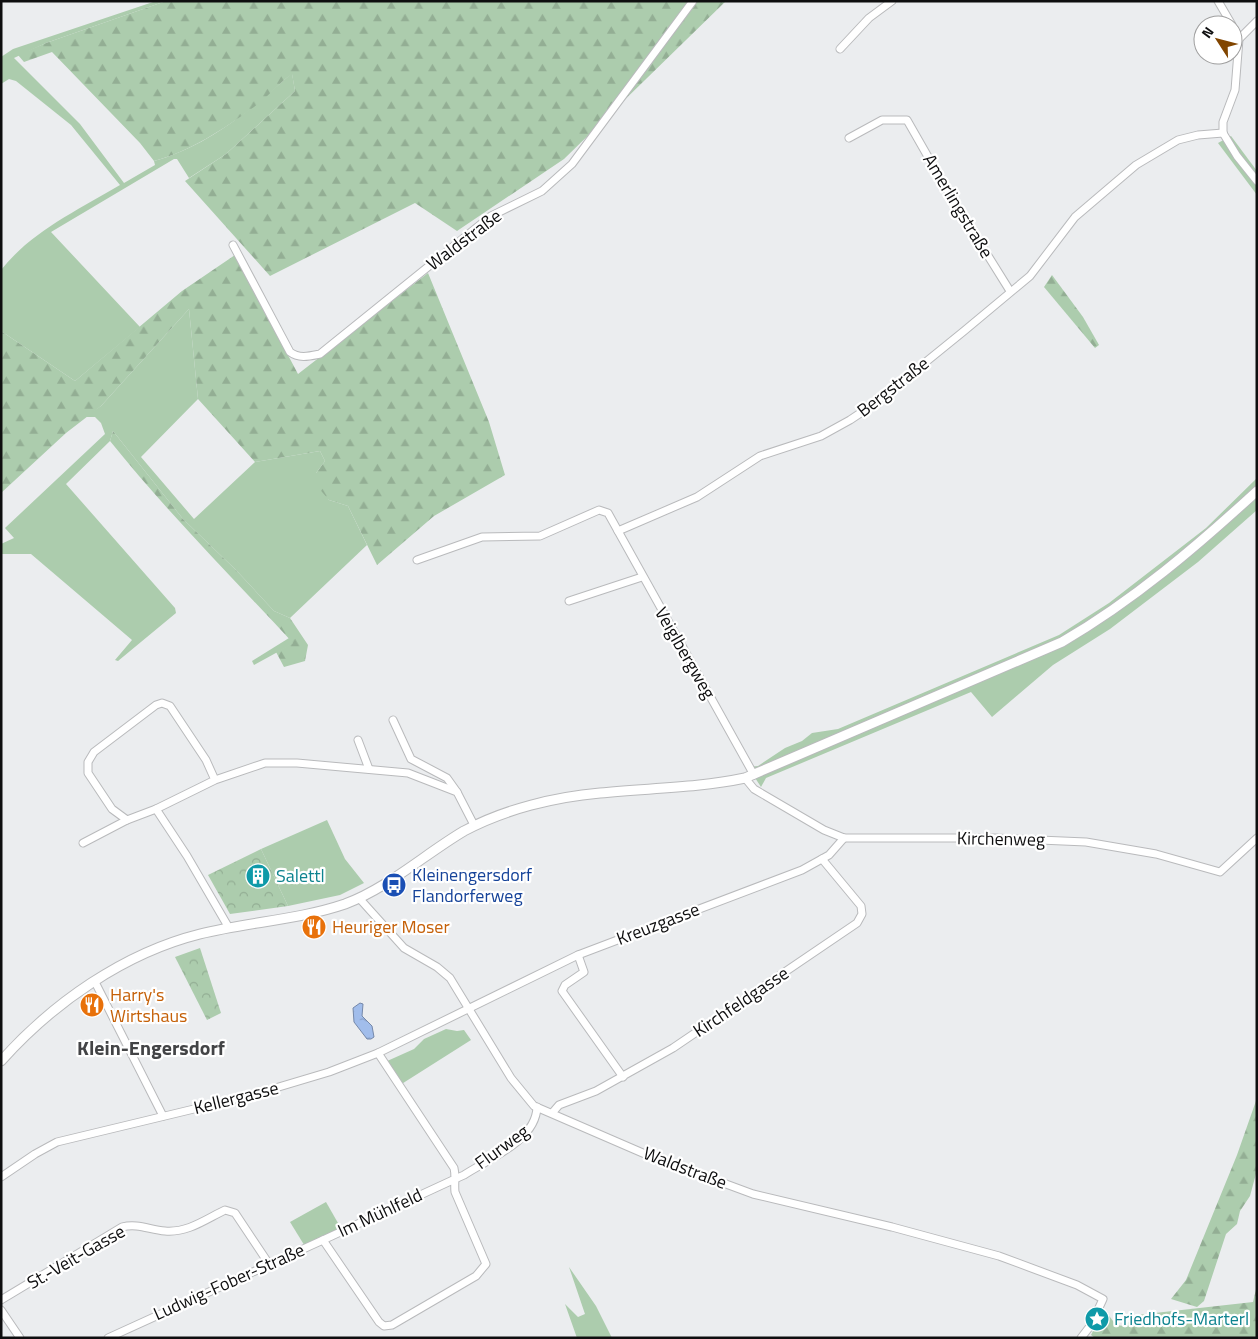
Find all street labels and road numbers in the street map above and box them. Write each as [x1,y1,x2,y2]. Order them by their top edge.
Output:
street label: Amerlingstraße [917,148,1000,263]
street label: Waldstraße [421,202,507,277]
street label: Bergstraße [851,350,934,423]
street label: Veiglbergweg [648,602,723,704]
street label: Kirchenweg [957,824,1045,853]
street label: Kreuzgasse [612,895,703,952]
street label: Kirchfeldgasse [687,960,794,1044]
street label: Kellergasse [191,1074,281,1121]
street label: Flurweg [469,1118,534,1176]
street label: Waldstraße [639,1139,731,1196]
street label: Im Mühlfeld [333,1181,427,1244]
street label: St.-Veit-Gasse [22,1218,130,1296]
street label: Ludwig-Fober-Straße [149,1236,309,1327]

